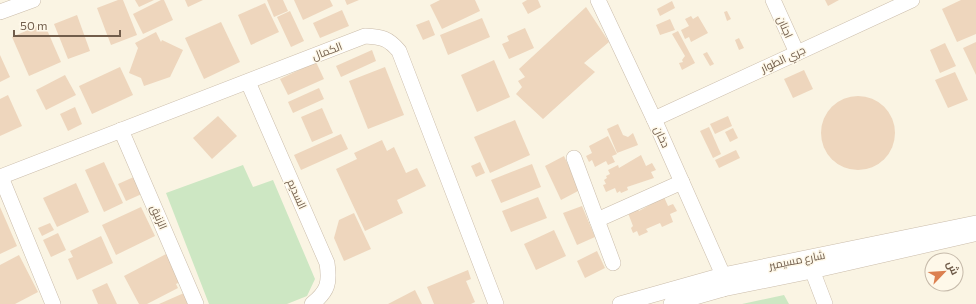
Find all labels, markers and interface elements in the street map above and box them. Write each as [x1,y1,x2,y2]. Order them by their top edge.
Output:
scale bar [14,12,120,38]
street label: اجنان [774,14,796,40]
text: 50 m [20,18,48,32]
street label: الكمال [310,39,344,63]
street label: جري الطوار [757,43,808,78]
street label: دخان [651,124,673,150]
street label: السديم [283,177,310,212]
street label: الزنبق [148,203,170,231]
street label: شارع مسيمير [767,248,827,273]
north arrow [924,252,964,292]
text: ش [944,258,962,277]

